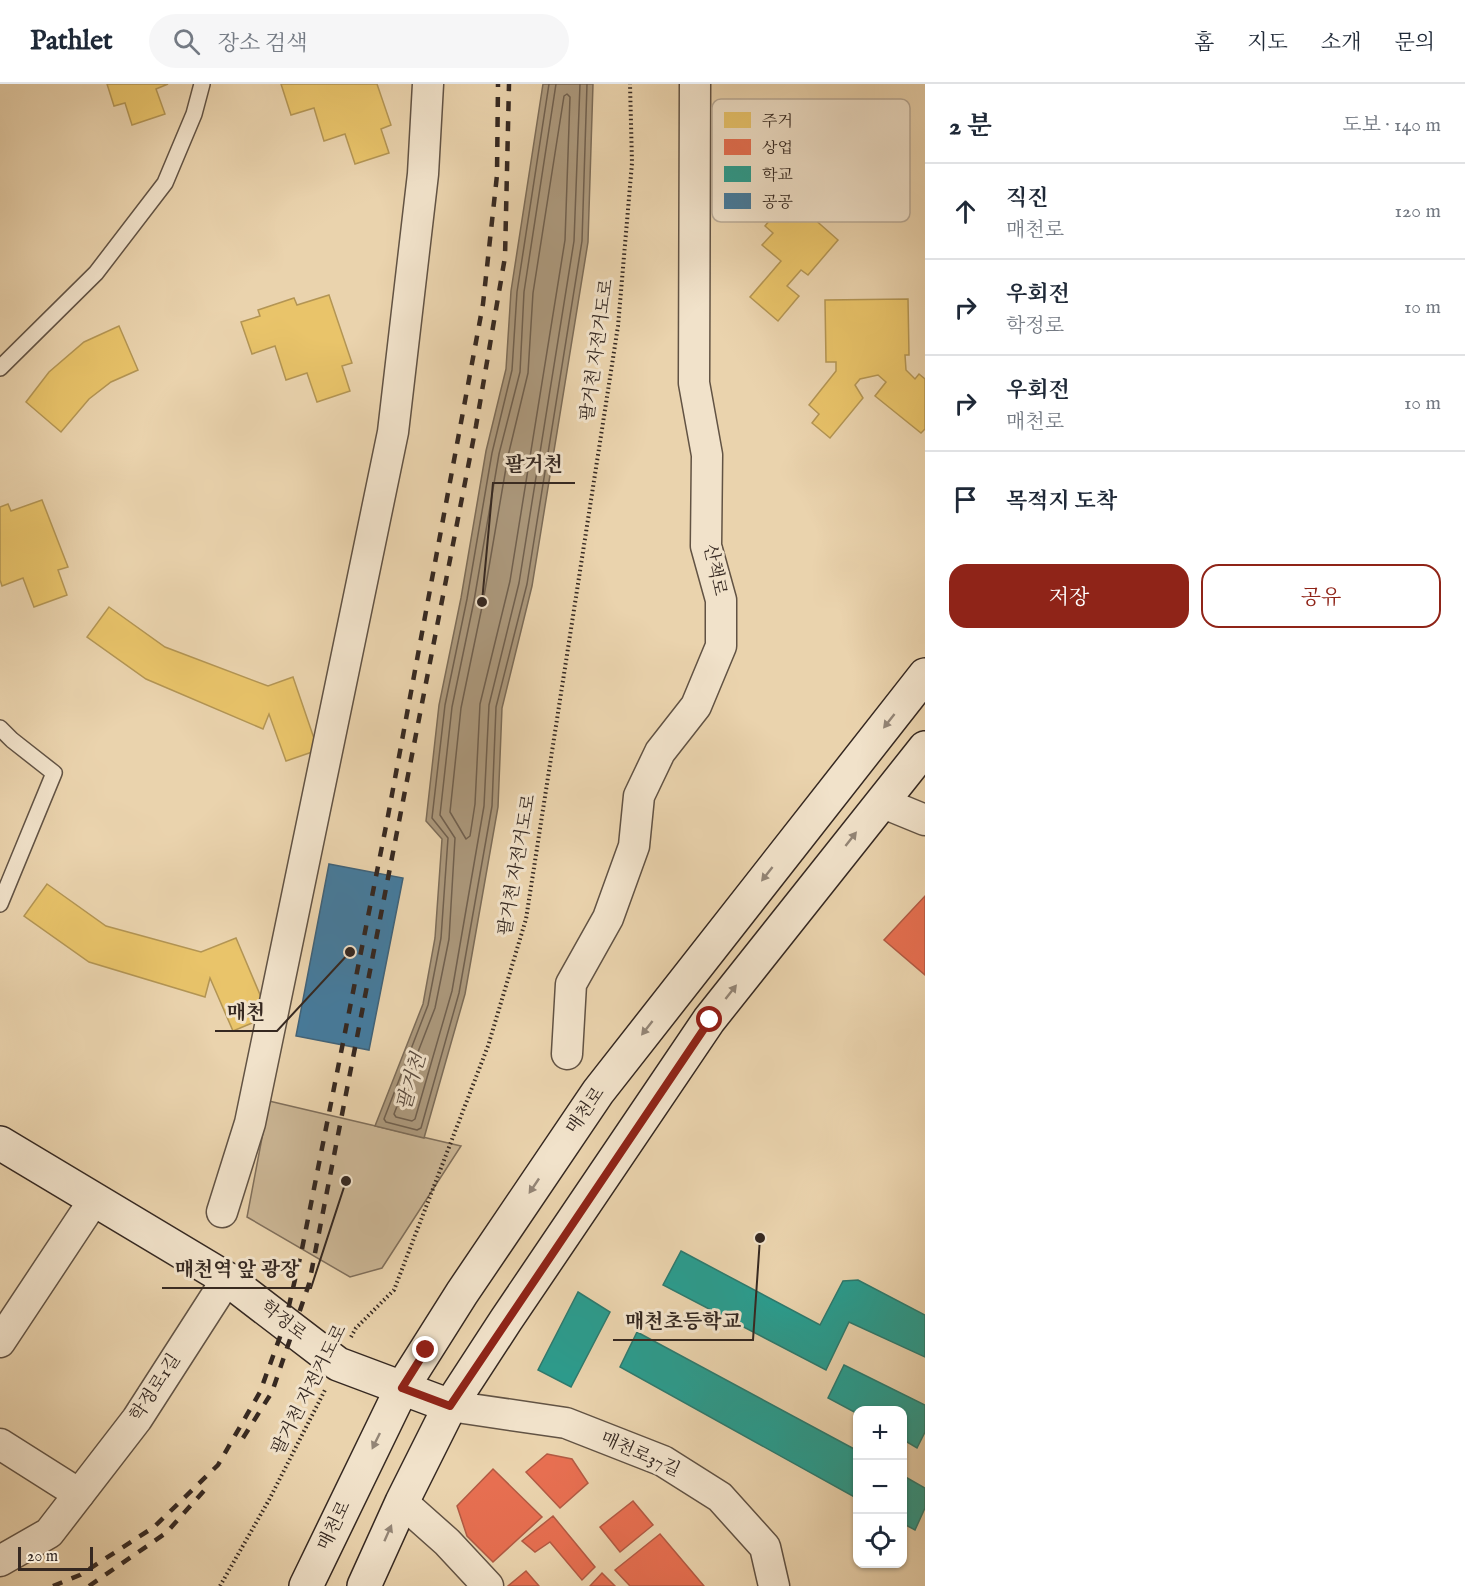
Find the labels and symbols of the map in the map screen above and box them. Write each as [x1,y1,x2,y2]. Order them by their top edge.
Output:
legend [712,99,910,222]
text: 주거 [762,112,793,132]
text: 상업 [762,139,793,159]
text: 학교 [762,166,793,186]
text: 공공 [762,193,793,213]
street label: 팔거천 자전거도로 [577,278,619,422]
callout: 팔거천 [493,445,575,483]
text: 팔거천 [505,453,563,478]
street label: 산책로 [697,542,731,598]
one-way arrow [882,713,895,729]
street label: 팔거천 자전거도로 [494,793,542,937]
one-way arrow [845,831,858,847]
one-way arrow [761,866,774,882]
one-way arrow [724,985,736,1000]
callout: 매천 [215,993,277,1031]
text: 매천 [227,1001,265,1026]
route start [696,1006,722,1032]
one-way arrow [642,1020,654,1035]
water label: 팔거천 [392,1049,432,1113]
street label: 매천로 [562,1083,610,1139]
one-way arrow [528,1178,540,1194]
callout: 매천역 앞 광장 [162,1250,311,1288]
text: 매천역 앞 광장 [175,1258,300,1283]
street label: 학정로 [255,1296,311,1346]
callout: 매천초등학교 [613,1302,753,1340]
text: 매천초등학교 [625,1310,742,1335]
street label: 팔거천 자전거도로 [267,1321,353,1459]
route end [412,1336,438,1362]
street label: 학정로1길 [126,1350,186,1426]
street label: 매천로37길 [597,1427,683,1483]
one-way arrow [372,1432,381,1449]
street label: 매천로 [313,1498,357,1554]
one-way arrow [383,1524,392,1541]
scale bar [18,1544,93,1572]

